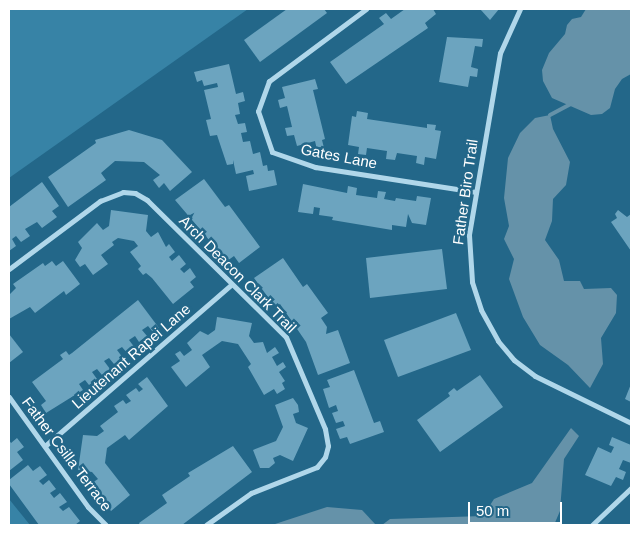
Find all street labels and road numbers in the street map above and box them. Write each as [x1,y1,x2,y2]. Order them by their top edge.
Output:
street label: Father Biro Trail [449,138,481,246]
street label: Gates Lane [299,140,379,172]
street label: Arch Deacon Clark Trail [176,212,300,336]
street label: Lieutenant Rapei Lane [68,300,194,412]
street label: Father Csilla Terrace [18,393,116,515]

